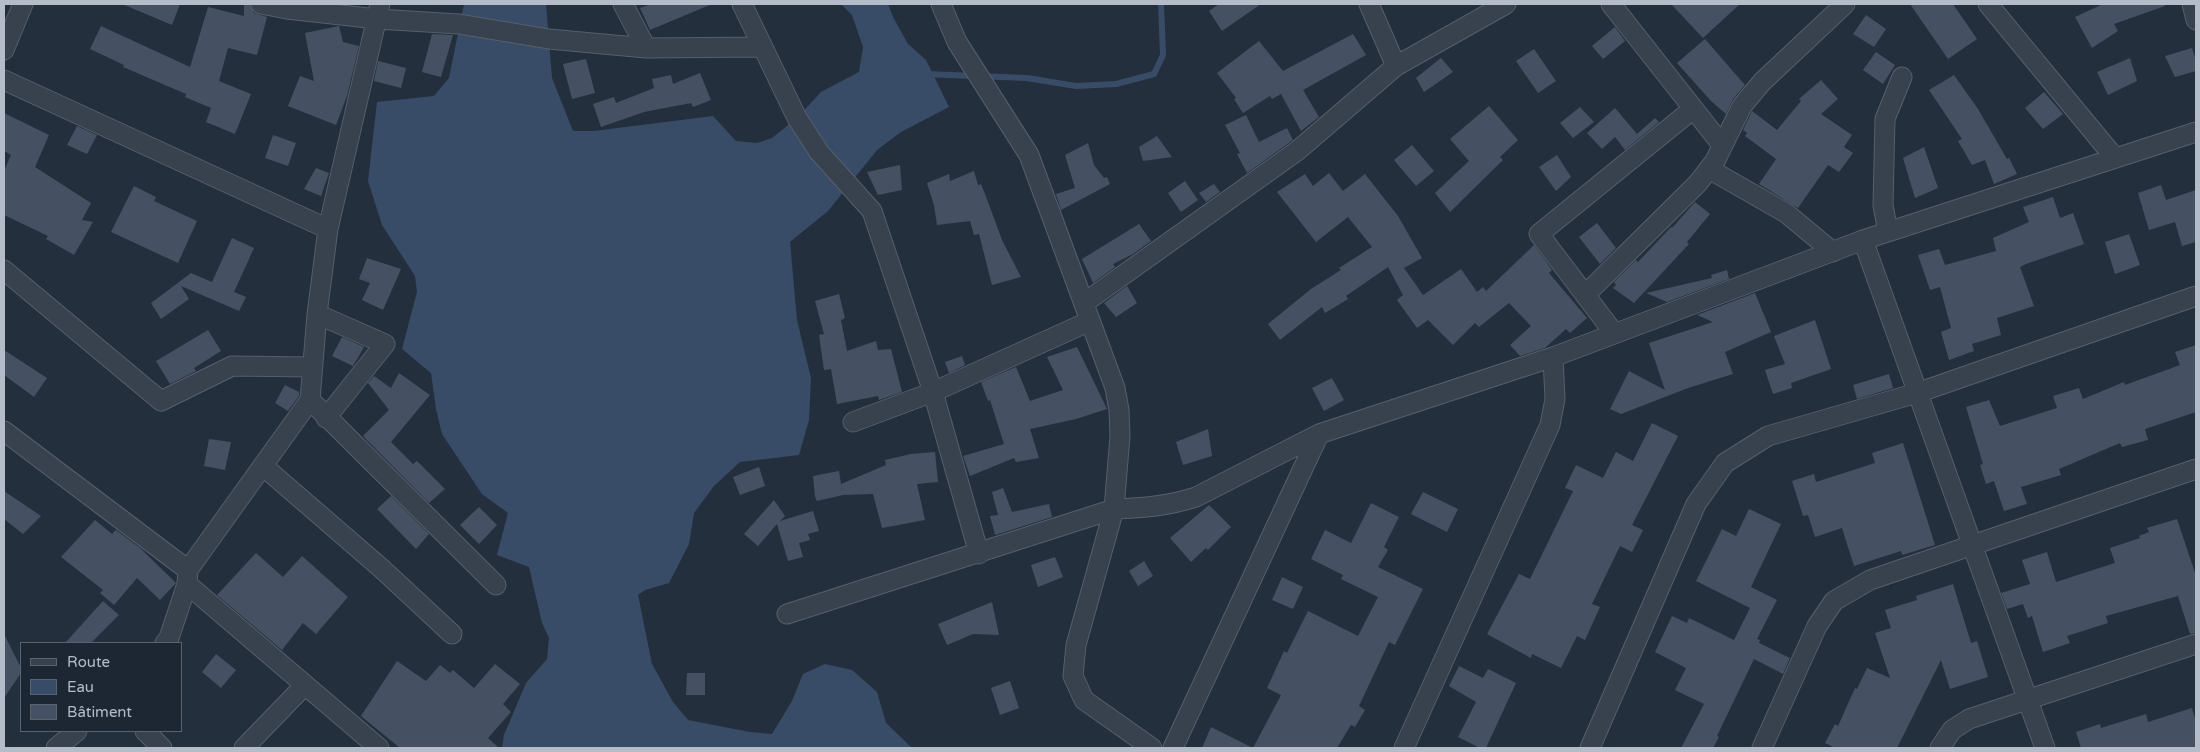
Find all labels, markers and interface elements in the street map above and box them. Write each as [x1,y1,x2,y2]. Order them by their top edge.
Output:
legend [20,642,182,732]
text: Route [67,653,110,671]
text: Eau [67,678,94,696]
text: Bâtiment [67,703,132,721]

